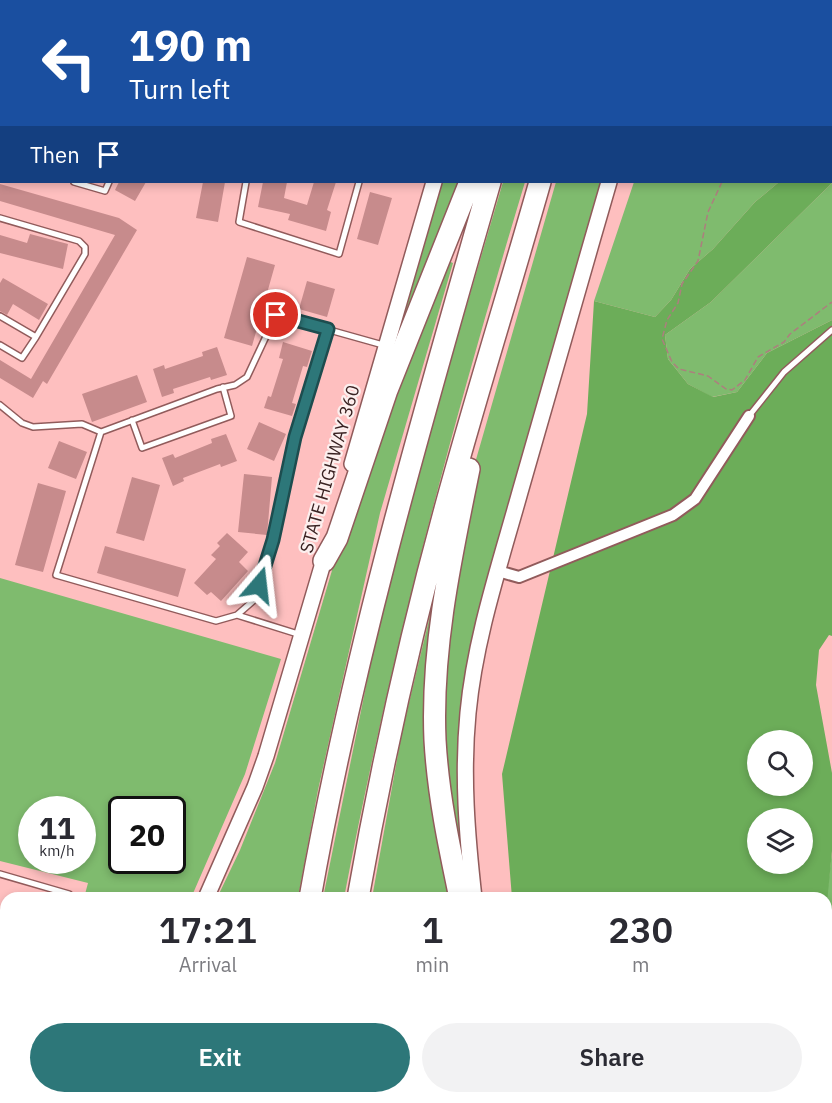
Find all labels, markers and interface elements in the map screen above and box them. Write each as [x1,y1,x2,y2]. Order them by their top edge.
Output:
text: 190 m [129,18,252,73]
icon: left [30,24,108,102]
text: Turn left [129,71,230,106]
icon: arrive [92,138,125,171]
text: Then [30,140,80,169]
pin [250,289,301,340]
icon: arrive [259,298,292,331]
street label: STATE HIGHWAY 360 [295,382,365,556]
position arrow [227,553,291,617]
map controls [747,730,813,874]
button: search [747,730,813,796]
speed limit sign: 20 [108,796,186,874]
text: 11 [39,808,75,847]
button: layers [747,808,813,874]
text: km/h [39,841,75,860]
text: 17:21 [159,906,257,953]
text: 1 [422,906,443,953]
text: 230 [608,906,673,953]
text: Arrival [179,951,237,978]
text: min [416,951,449,978]
text: m [632,951,649,978]
button: Exit [30,1023,410,1092]
button: Share [422,1023,802,1092]

